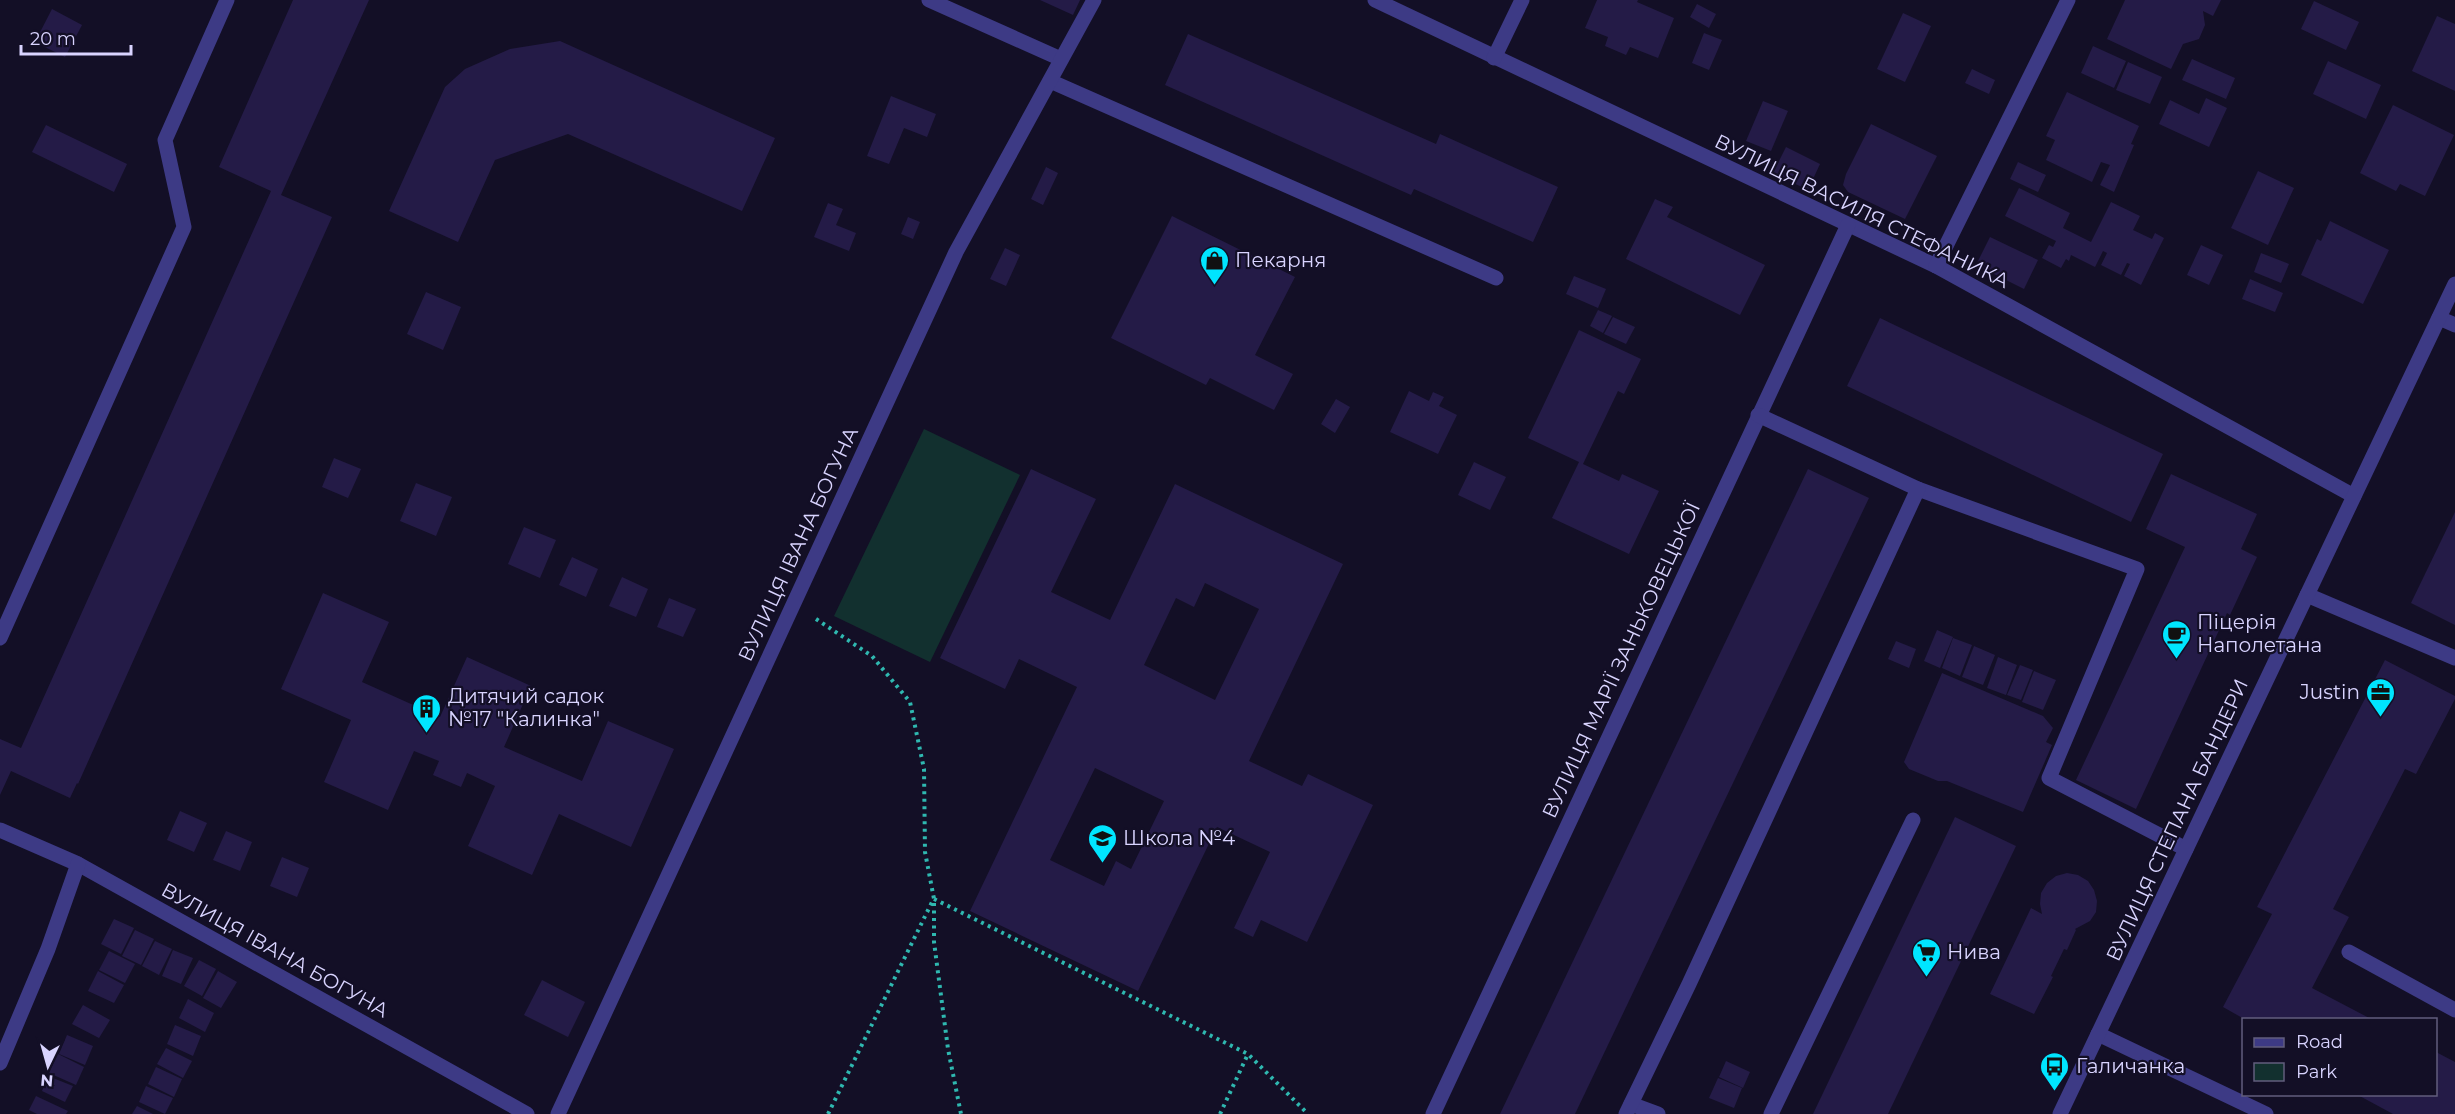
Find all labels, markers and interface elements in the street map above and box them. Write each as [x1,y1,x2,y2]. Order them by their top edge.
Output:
scale bar [21,18,130,56]
text: 20 m [30,28,76,50]
street label: ВУЛИЦЯ ВАСИЛЯ СТЕФАНИКА [1711,129,2013,293]
shop icon: Пекарня [1198,244,1230,286]
place label: Пекарня [1235,248,1326,272]
street label: ВУЛИЦЯ ІВАНА БОГУНА [733,423,863,665]
street label: ВУЛИЦЯ МАРІЇ ЗАНЬКОВЕЦЬКОЇ [1537,498,1705,822]
place label: Піцерія Наполетана [2197,610,2322,657]
cafe icon: Піцерія Наполетана [2160,618,2192,660]
street label: ВУЛИЦЯ СТЕПАНА БАНДЕРИ [2101,675,2253,965]
office icon: Justin [2365,676,2397,718]
place label: Justin [2299,680,2360,704]
place label: Дитячий садок №17 "Калинка" [448,684,604,731]
building icon: Дитячий садок №17 "Калинка" [411,692,443,734]
school or university icon: Школа №4 [1086,822,1118,864]
place label: Школа №4 [1123,826,1235,850]
street label: ВУЛИЦЯ ІВАНА БОГУНА [157,877,393,1023]
supermarket icon: Нива [1910,936,1942,978]
place label: Нива [1947,940,2001,964]
legend [2242,1018,2437,1096]
text: Road [2296,1031,2343,1053]
north arrow [18,1036,78,1096]
bus stop icon: Галичанка [2039,1050,2071,1092]
place label: Галичанка [2076,1054,2185,1078]
text: Park [2296,1061,2337,1083]
text: N [39,1070,54,1090]

